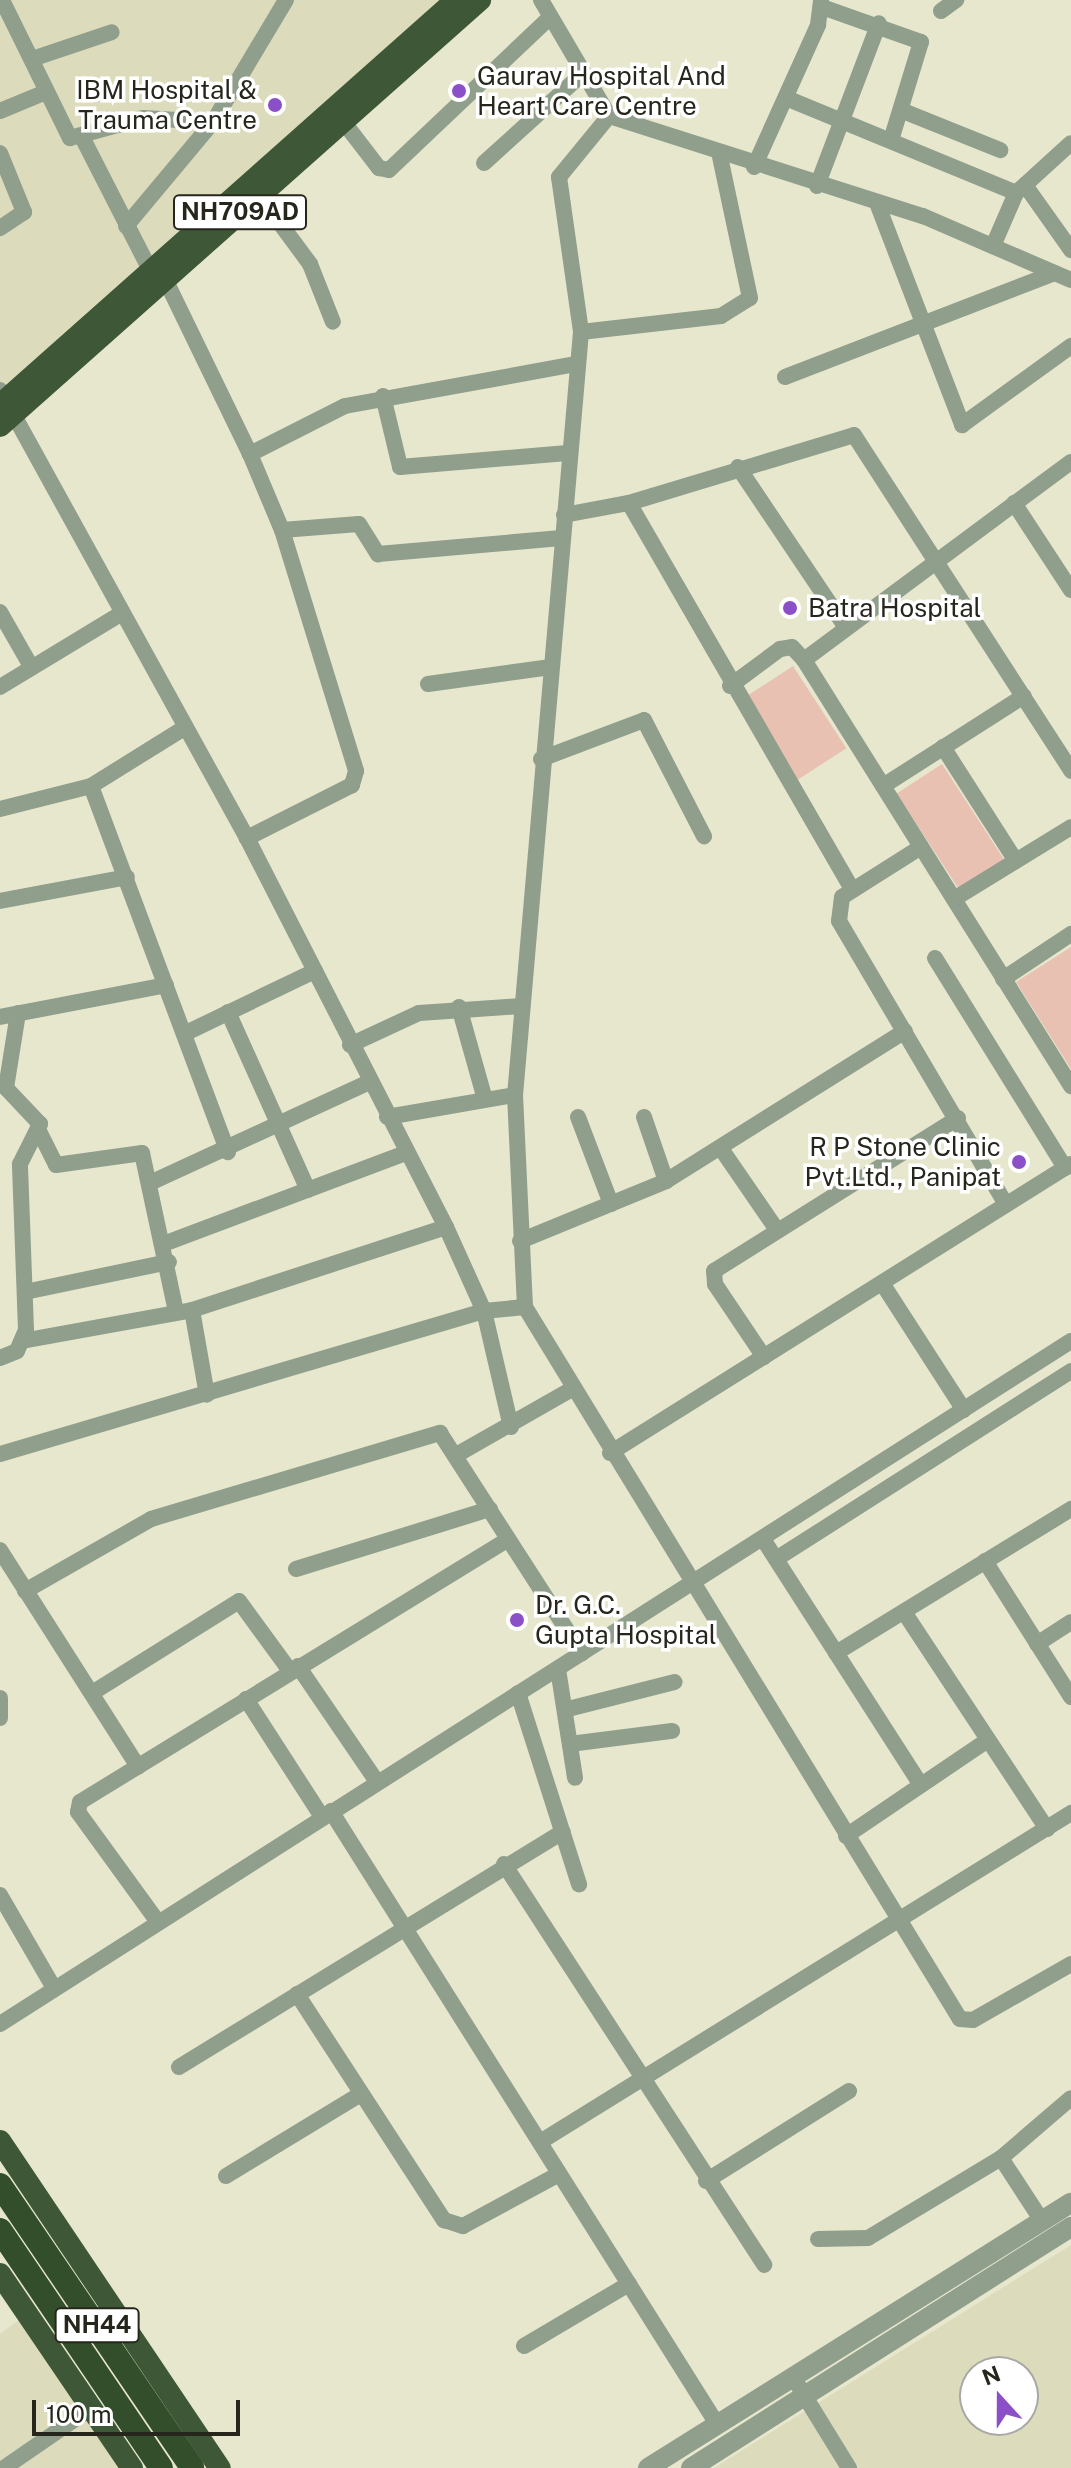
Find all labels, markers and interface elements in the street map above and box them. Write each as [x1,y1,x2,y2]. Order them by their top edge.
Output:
place label: Gaurav Hospital And Heart Care Centre [477,60,726,122]
place label: IBM Hospital & Trauma Centre [76,74,257,136]
marker: Gaurav Hospital And Heart Care Centre [448,80,470,102]
marker: IBM Hospital & Trauma Centre [264,94,286,116]
road number: NH709AD [172,192,308,232]
place label: Batra Hospital [808,592,981,624]
marker: Batra Hospital [779,597,801,619]
place label: R P Stone Clinic Pvt.Ltd., Panipat [804,1131,1001,1192]
marker: R P Stone Clinic Pvt.Ltd., Panipat [1008,1151,1030,1173]
place label: Dr. G.C. Gupta Hospital [535,1589,717,1650]
marker: Dr. G.C. Gupta Hospital [506,1609,528,1631]
road number: NH44 [53,2305,141,2345]
north arrow [959,2356,1039,2436]
text: N [978,2360,1004,2391]
scale bar [36,2384,244,2434]
text: 100 m [46,2400,112,2428]

